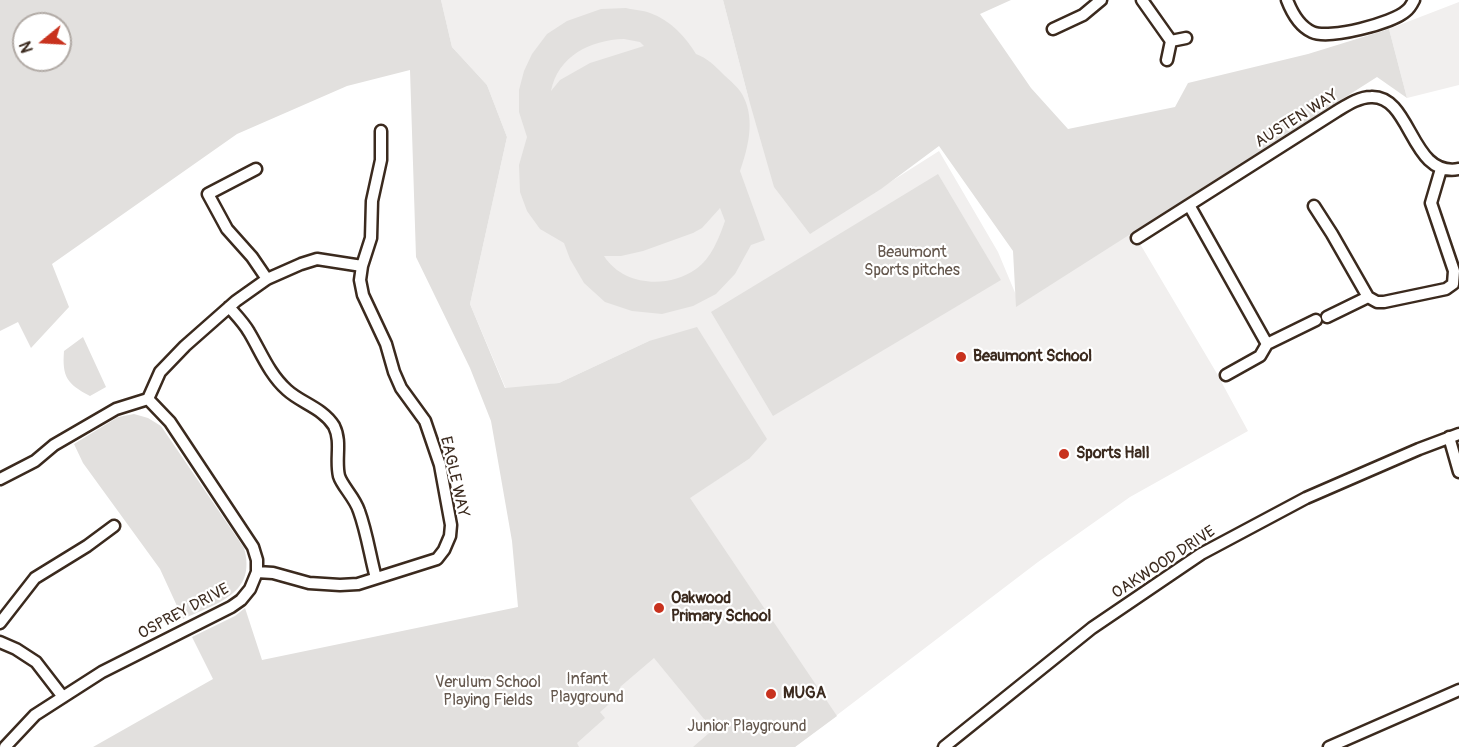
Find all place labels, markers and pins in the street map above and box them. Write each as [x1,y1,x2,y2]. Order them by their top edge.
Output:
place label: Beaumont School [973,347,1092,367]
marker: Beaumont School [954,350,968,364]
place label: Sports Hall [1076,444,1149,464]
marker: Sports Hall [1057,447,1071,461]
place label: Oakwood Primary School [671,589,771,627]
marker: Oakwood Primary School [652,601,666,615]
place label: MUGA [783,684,826,704]
marker: MUGA [764,687,778,701]

